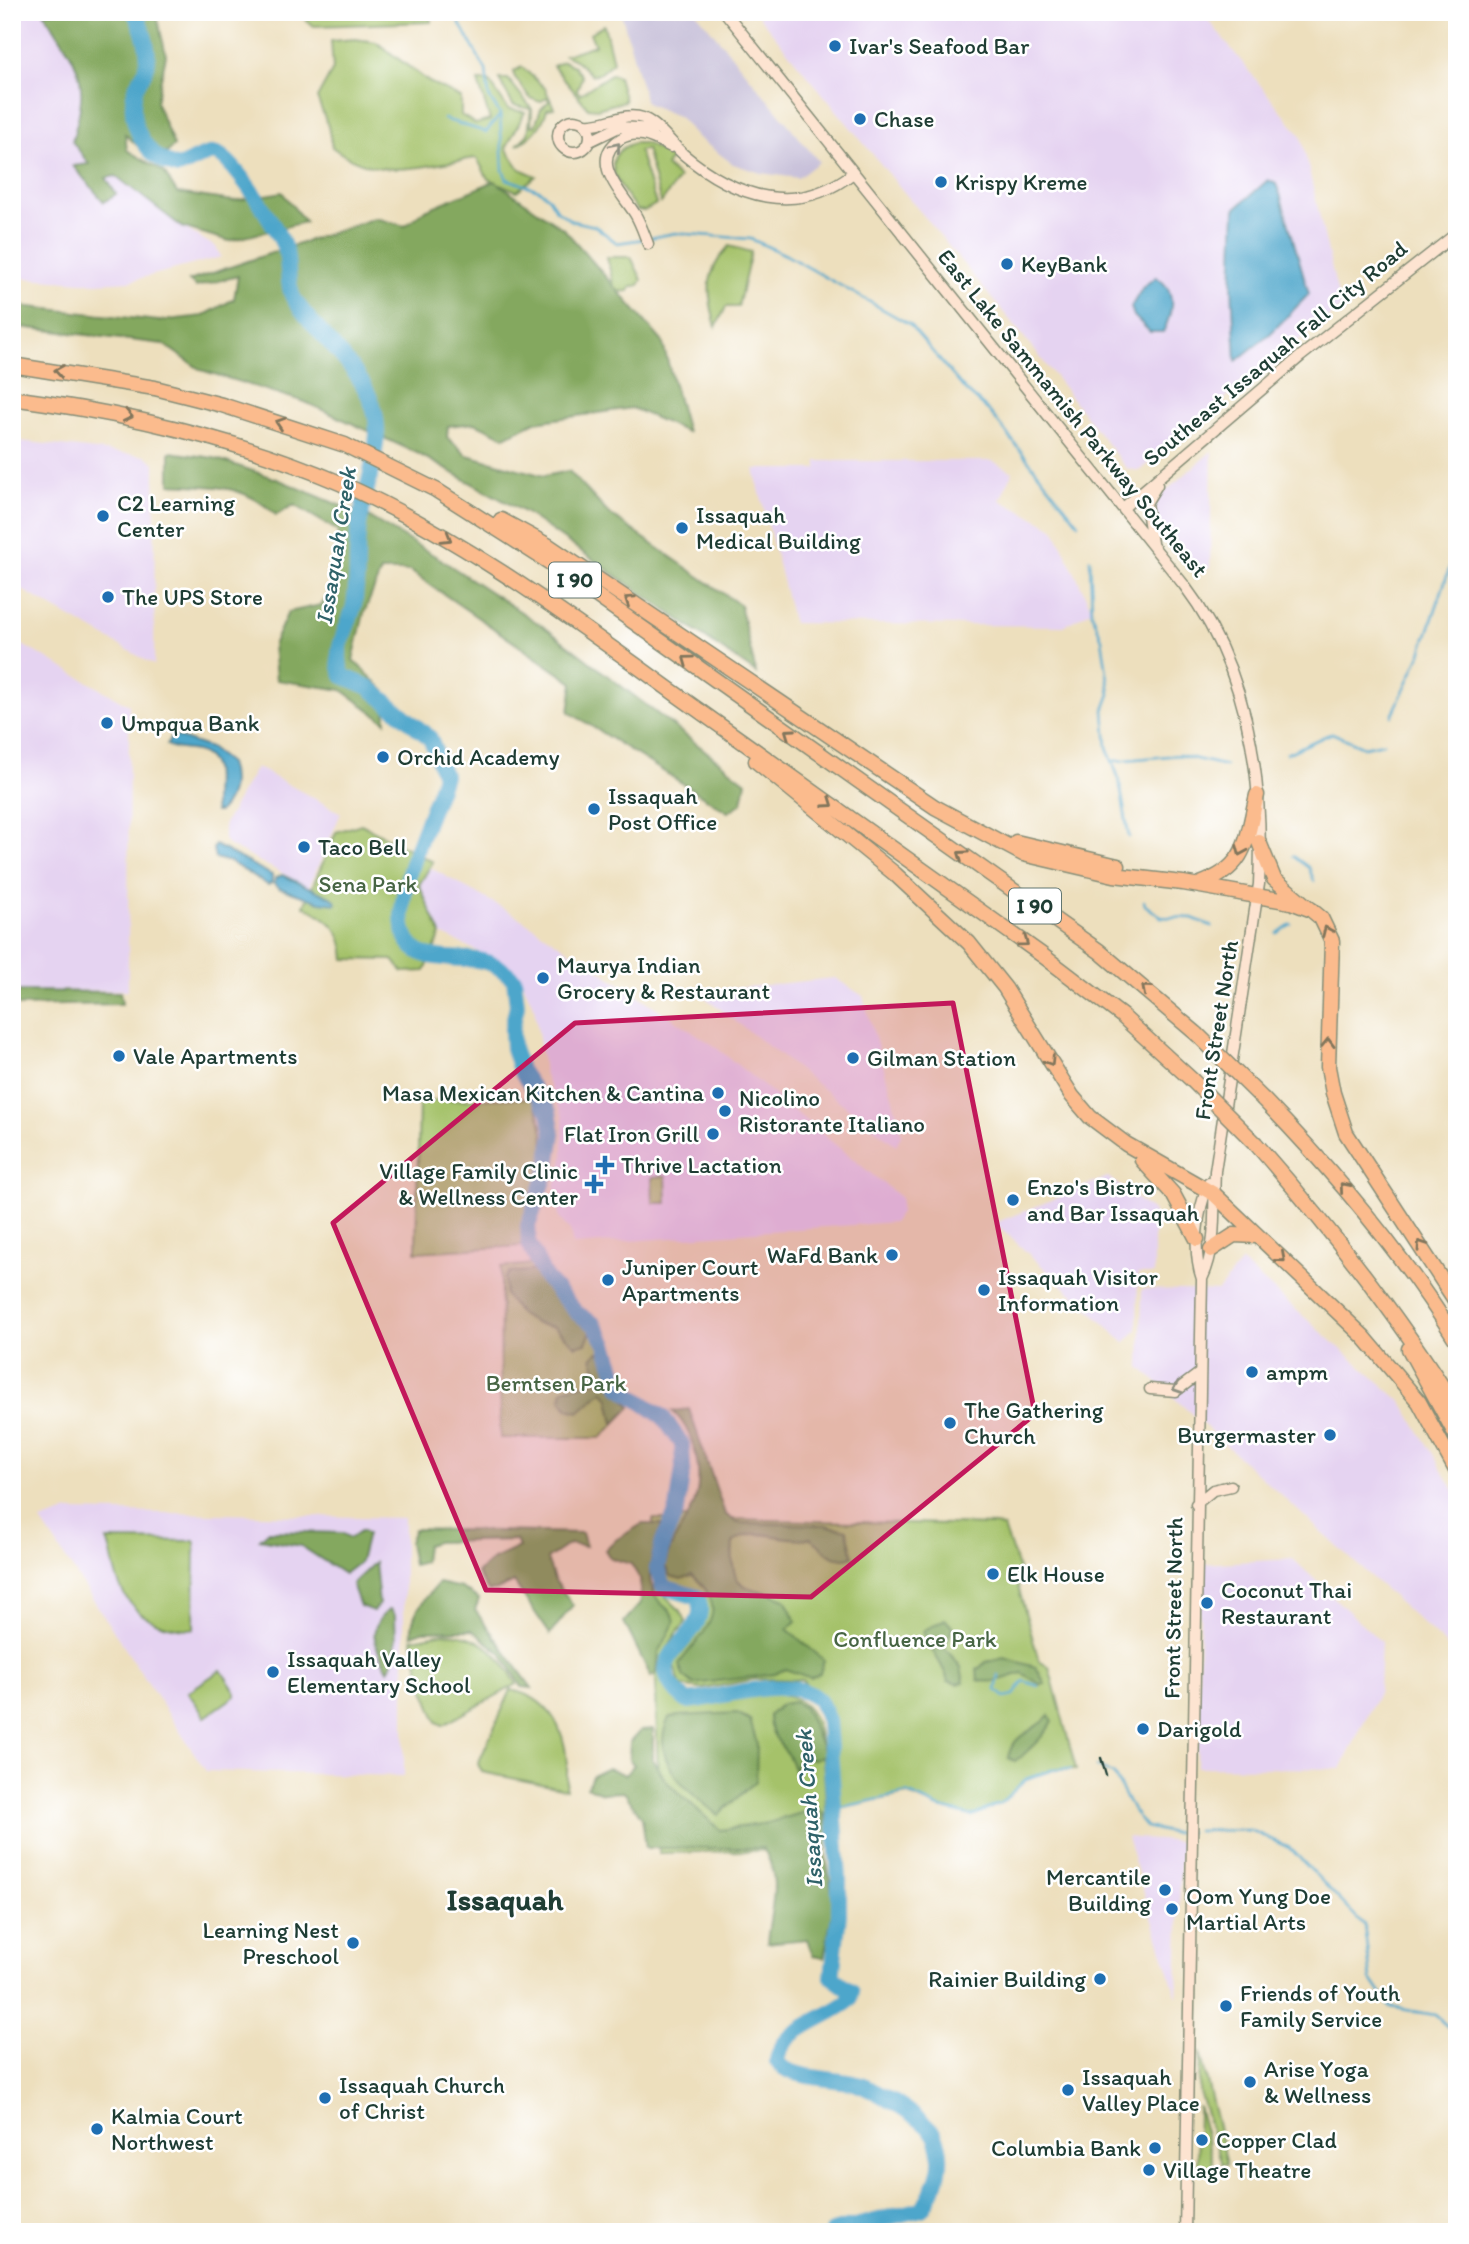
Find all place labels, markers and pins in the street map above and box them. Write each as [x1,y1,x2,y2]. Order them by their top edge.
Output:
place label: Ivar's Seafood Bar [849,32,1029,60]
marker: Ivar's Seafood Bar [827,38,843,54]
place label: Chase [874,105,934,133]
marker: Chase [852,111,868,127]
place label: Krispy Kreme [955,168,1087,196]
marker: Krispy Kreme [933,174,949,190]
place label: KeyBank [1021,250,1107,278]
marker: KeyBank [999,256,1015,272]
place label: C2 Learning Center [117,489,235,543]
place label: Issaquah Medical Building [696,501,861,555]
marker: C2 Learning Center [95,508,111,524]
marker: Issaquah Medical Building [674,520,690,536]
place label: The UPS Store [122,583,263,611]
marker: The UPS Store [100,589,116,605]
place label: Umpqua Bank [121,709,260,737]
marker: Umpqua Bank [99,715,115,731]
place label: Orchid Academy [397,743,560,771]
marker: Orchid Academy [375,749,391,765]
place label: Issaquah Post Office [608,782,717,836]
marker: Issaquah Post Office [586,801,602,817]
place label: Taco Bell [318,833,407,861]
marker: Taco Bell [296,839,312,855]
place label: Maurya Indian Grocery & Restaurant [557,951,770,1005]
marker: Maurya Indian Grocery & Restaurant [535,970,551,986]
place label: Vale Apartments [133,1042,297,1070]
place label: Gilman Station [867,1044,1016,1072]
marker: Vale Apartments [111,1048,127,1064]
marker: Gilman Station [845,1050,861,1066]
place label: Masa Mexican Kitchen & Cantina [382,1079,704,1107]
place label: Nicolino Ristorante Italiano [739,1084,925,1138]
marker: Masa Mexican Kitchen & Cantina [710,1085,726,1101]
marker: Nicolino Ristorante Italiano [717,1103,733,1119]
place label: Flat Iron Grill [564,1120,699,1148]
marker: Flat Iron Grill [705,1126,721,1142]
place label: Thrive Lactation [621,1151,782,1179]
marker: Thrive Lactation [595,1155,615,1175]
place label: Village Family Clinic & Wellness Center [379,1157,578,1211]
place label: Enzo's Bistro and Bar Issaquah [1027,1173,1200,1227]
marker: Village Family Clinic & Wellness Center [584,1174,604,1194]
marker: Enzo's Bistro and Bar Issaquah [1005,1192,1021,1208]
place label: WaFd Bank [767,1241,878,1269]
marker: WaFd Bank [884,1247,900,1263]
place label: Juniper Court Apartments [622,1253,759,1307]
place label: Issaquah Visitor Information [998,1263,1158,1317]
marker: Juniper Court Apartments [600,1272,616,1288]
marker: Issaquah Visitor Information [976,1282,992,1298]
place label: ampm [1266,1358,1328,1386]
marker: ampm [1244,1364,1260,1380]
place label: The Gathering Church [964,1396,1104,1450]
marker: The Gathering Church [942,1415,958,1431]
place label: Burgermaster [1177,1421,1316,1449]
marker: Burgermaster [1322,1427,1338,1443]
place label: Elk House [1007,1560,1105,1588]
marker: Elk House [985,1566,1001,1582]
place label: Coconut Thai Restaurant [1221,1576,1352,1630]
marker: Coconut Thai Restaurant [1199,1595,1215,1611]
place label: Issaquah Valley Elementary School [287,1645,471,1699]
marker: Issaquah Valley Elementary School [265,1664,281,1680]
place label: Darigold [1157,1715,1242,1743]
marker: Darigold [1135,1721,1151,1737]
place label: Mercantile Building [1046,1863,1151,1917]
marker: Mercantile Building [1157,1882,1173,1898]
place label: Oom Yung Doe Martial Arts [1186,1882,1331,1936]
marker: Oom Yung Doe Martial Arts [1164,1901,1180,1917]
place label: Learning Nest Preschool [202,1916,339,1970]
marker: Learning Nest Preschool [345,1935,361,1951]
place label: Rainier Building [928,1965,1086,1993]
marker: Rainier Building [1092,1971,1108,1987]
place label: Friends of Youth Family Service [1240,1979,1401,2033]
marker: Friends of Youth Family Service [1218,1998,1234,2014]
place label: Arise Yoga & Wellness [1264,2055,1371,2109]
place label: Issaquah Valley Place [1082,2063,1200,2117]
place label: Issaquah Church of Christ [339,2071,505,2125]
marker: Arise Yoga & Wellness [1242,2074,1258,2090]
marker: Issaquah Valley Place [1060,2082,1076,2098]
marker: Issaquah Church of Christ [317,2090,333,2106]
place label: Kalmia Court Northwest [111,2102,243,2156]
marker: Kalmia Court Northwest [89,2121,105,2137]
place label: Copper Clad [1216,2126,1337,2154]
marker: Copper Clad [1194,2132,1210,2148]
place label: Columbia Bank [991,2134,1141,2162]
marker: Columbia Bank [1147,2140,1163,2156]
place label: Village Theatre [1163,2156,1311,2184]
marker: Village Theatre [1141,2162,1157,2178]

